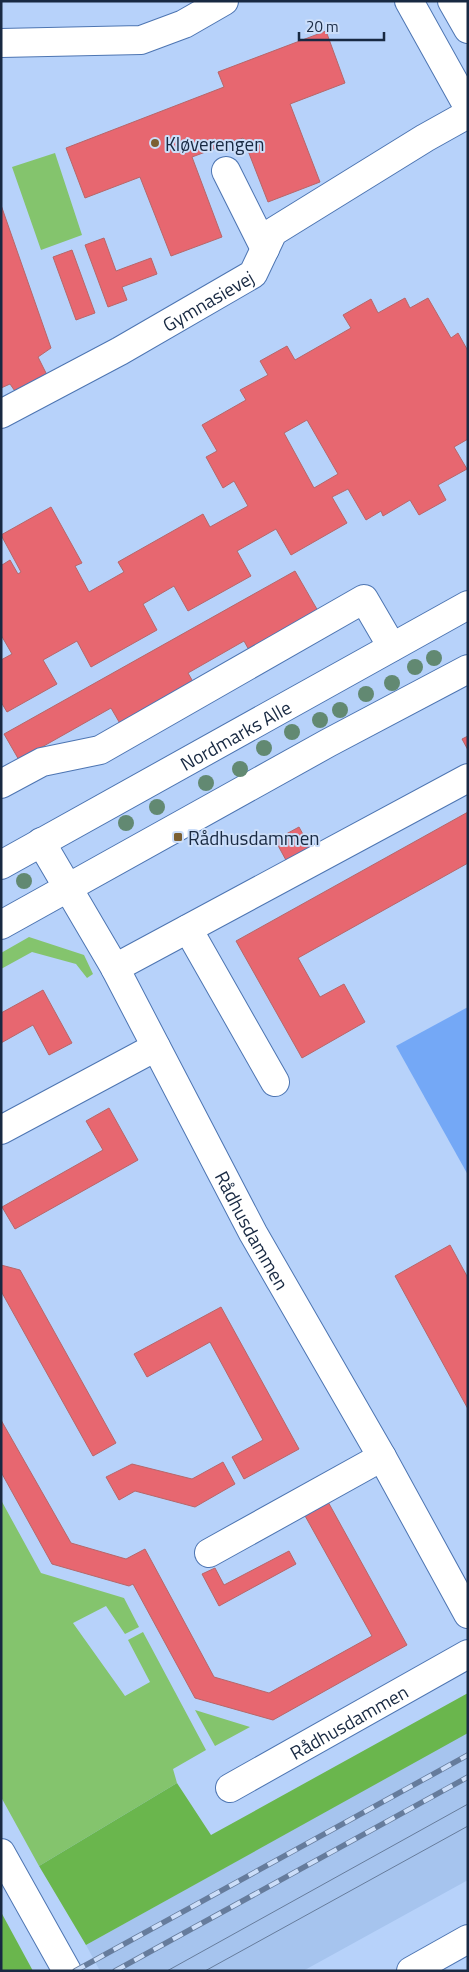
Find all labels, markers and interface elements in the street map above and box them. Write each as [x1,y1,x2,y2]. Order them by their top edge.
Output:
scale bar [299,10,384,42]
text: 20 m [306,15,339,38]
place label: Kløverengen [165,129,264,158]
marker: Kløverengen [149,137,161,149]
street label: Gymnasievej [156,262,259,338]
street label: Nordmarks Alle [174,692,296,777]
place label: Rådhusdammen [188,823,320,852]
marker: Rådhusdammen [172,831,184,843]
street label: Rådhusdammen [208,1165,297,1295]
street label: Rådhusdammen [284,1676,413,1766]

